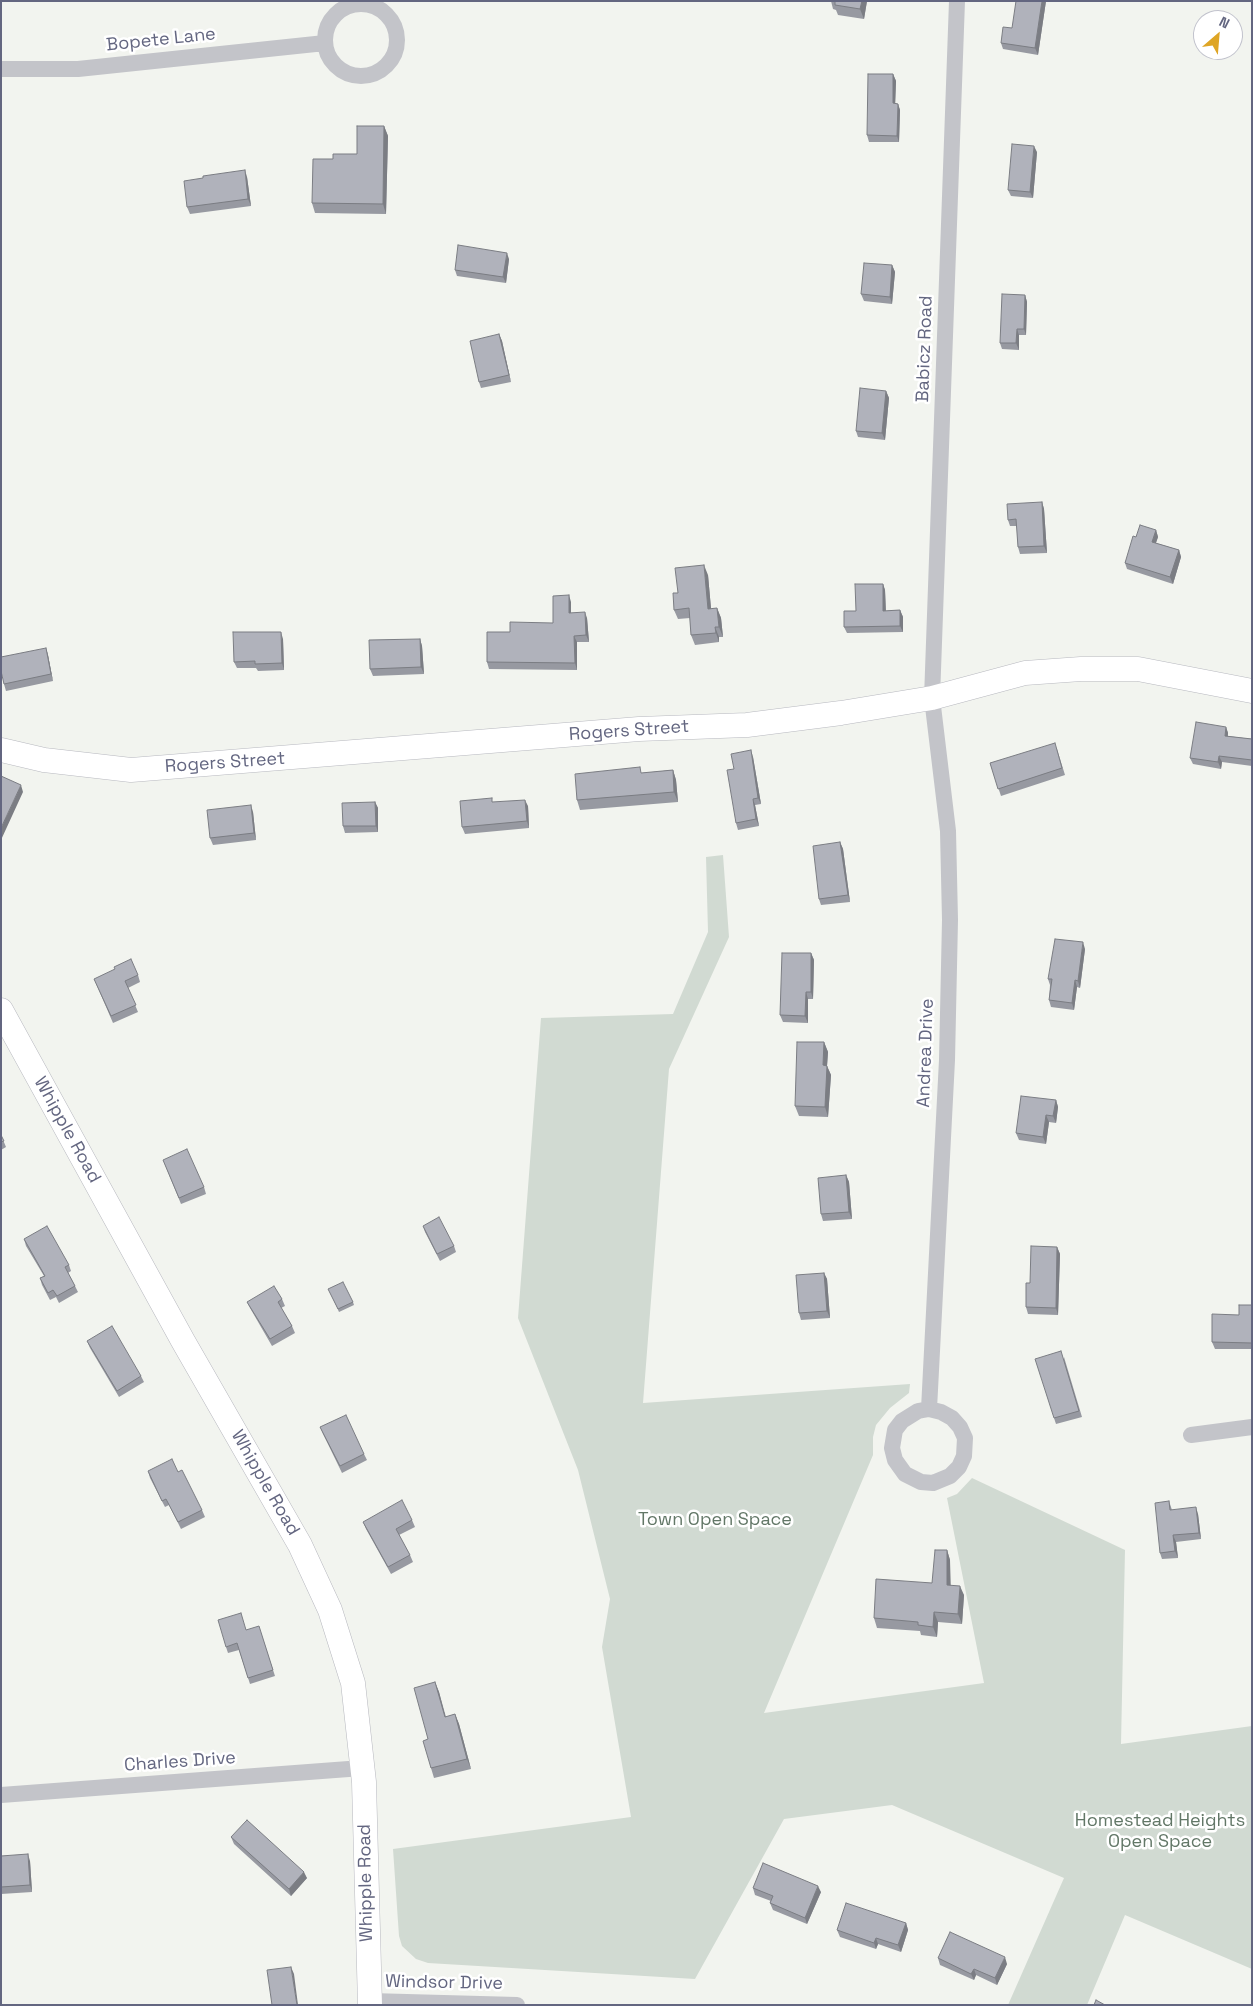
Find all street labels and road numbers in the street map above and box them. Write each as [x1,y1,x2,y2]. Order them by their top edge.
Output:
street label: Bopete Lane [105,24,217,56]
street label: Babicz Road [912,295,938,403]
street label: Rogers Street [568,716,690,746]
street label: Rogers Street [164,748,286,778]
street label: Andrea Drive [913,998,939,1108]
street label: Whipple Road [29,1073,105,1187]
street label: Whipple Road [226,1426,304,1540]
street label: Charles Drive [123,1747,237,1777]
street label: Whipple Road [354,1824,378,1942]
street label: Windsor Drive [385,1971,503,1995]

